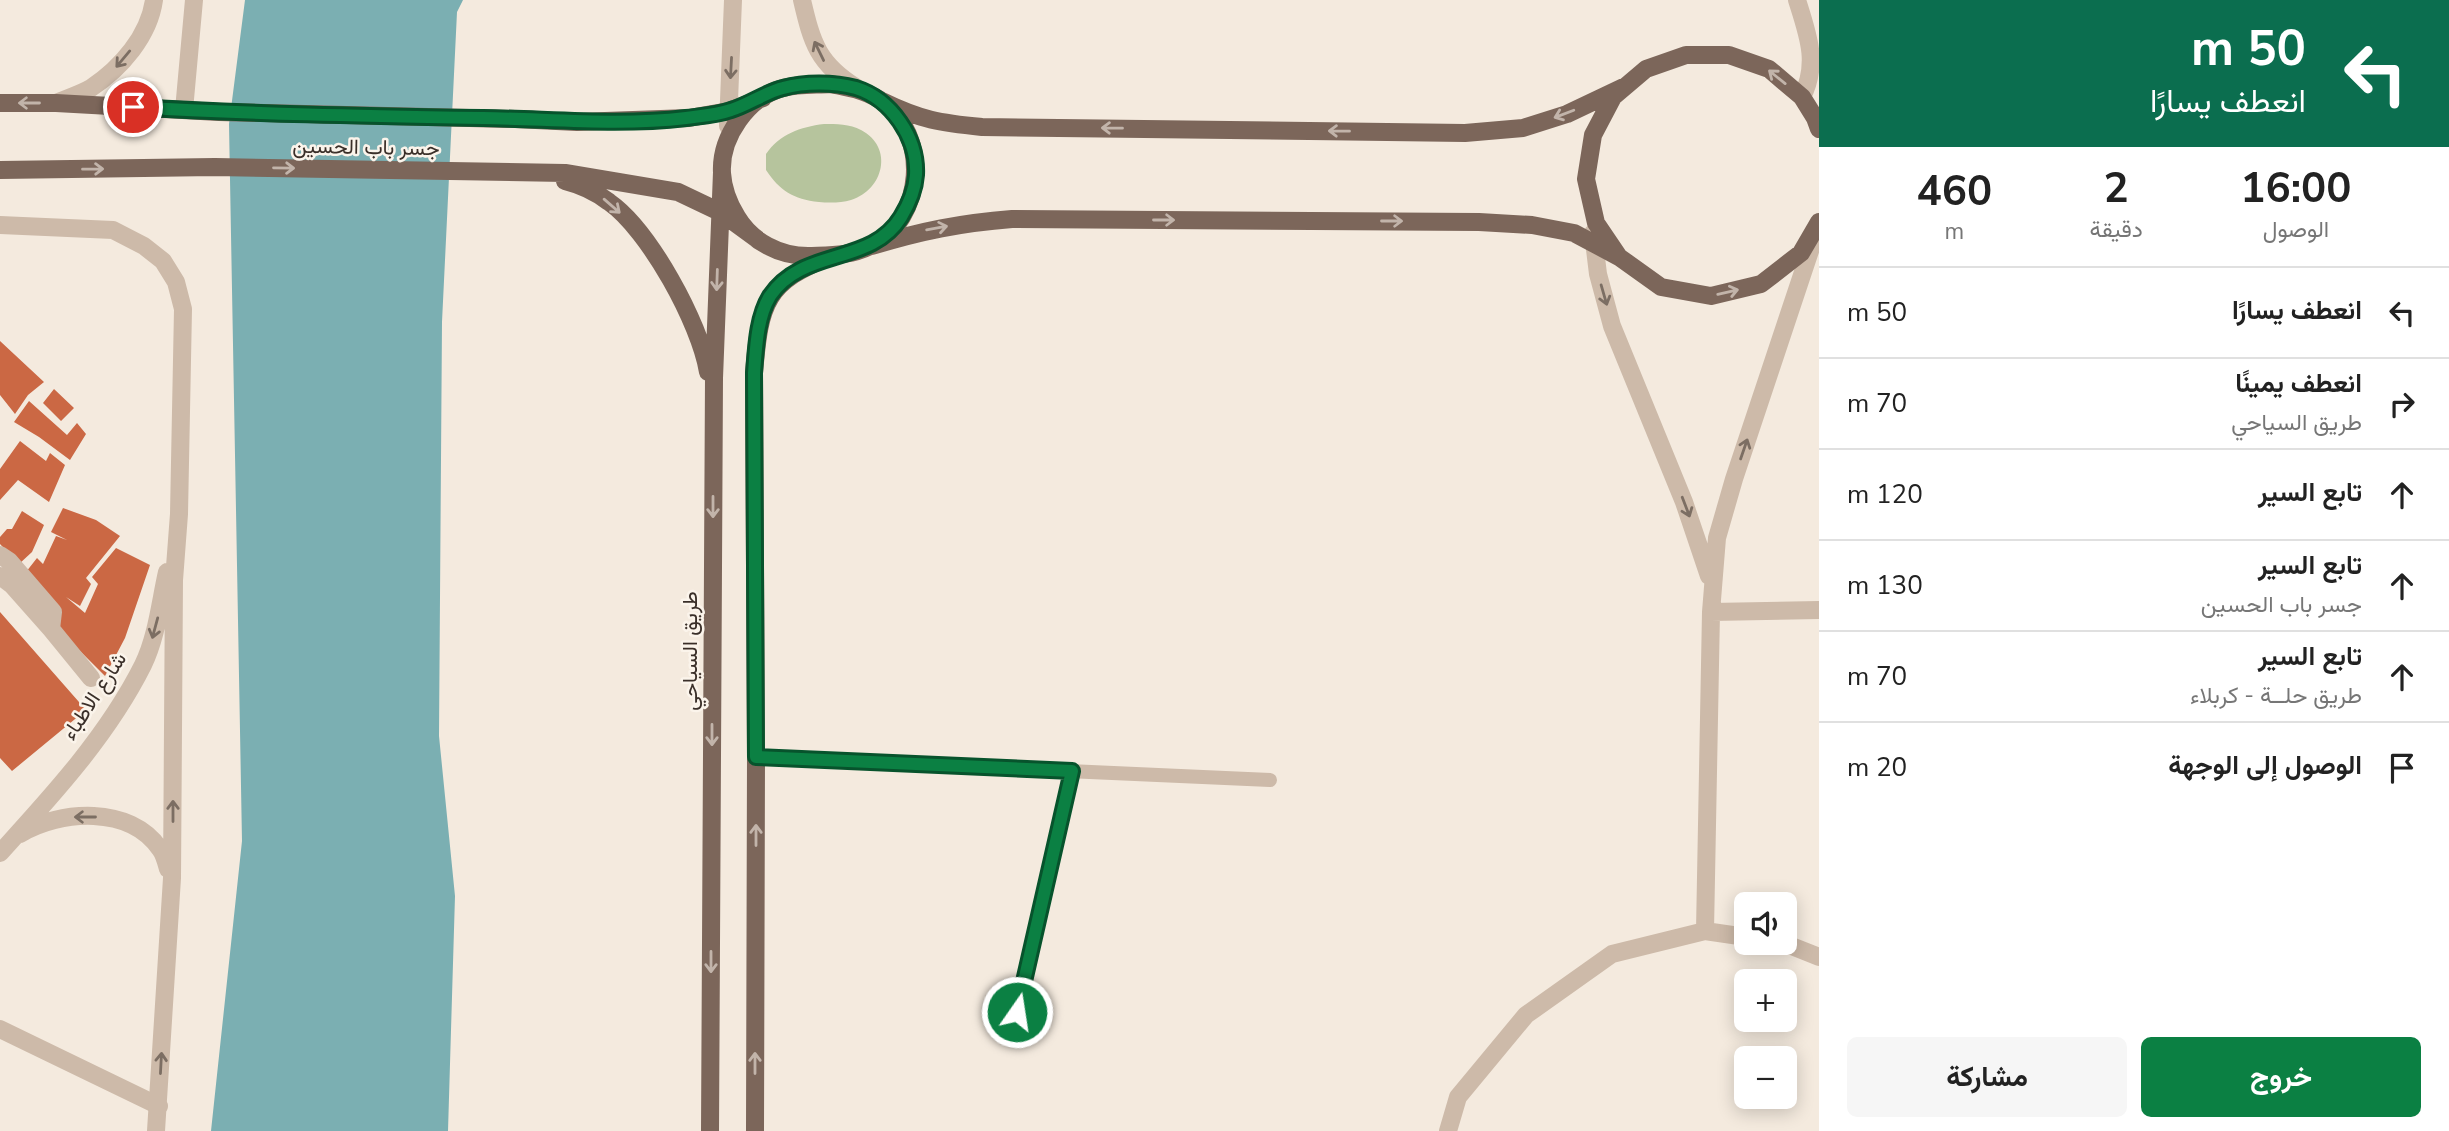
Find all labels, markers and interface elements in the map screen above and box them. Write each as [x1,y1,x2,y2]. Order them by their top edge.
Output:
text: 50 m [2191,15,2306,82]
icon: left [2330,28,2421,119]
one-way arrow [812,41,826,62]
one-way arrow [115,50,131,68]
one-way arrow [725,56,738,79]
one-way arrow [1769,69,1787,84]
pin [103,77,163,137]
text: انعطف يسارًا [2150,80,2306,123]
icon: arrive [114,88,152,126]
one-way arrow [17,96,40,110]
one-way arrow [1554,109,1576,122]
one-way arrow [1100,122,1123,135]
one-way arrow [1328,125,1351,138]
street label: جسر باب الحسين [292,132,440,162]
text: 2 [2104,160,2129,217]
text: 16:00 [2240,160,2352,217]
one-way arrow [272,161,295,175]
one-way arrow [81,162,104,176]
text: 460 [1916,163,1992,220]
one-way arrow [603,198,621,214]
one-way arrow [1152,213,1175,227]
one-way arrow [1380,214,1403,228]
text: دقيقة [2090,214,2143,245]
text: الوصول [2263,214,2329,245]
text: m [1944,216,1964,247]
one-way arrow [925,220,948,234]
one-way arrow [710,268,723,291]
one-way arrow [1598,284,1611,306]
one-way arrow [1716,285,1739,298]
text: انعطف يسارًا [2232,293,2362,328]
icon: left [2383,294,2421,332]
text: 50 m [1847,295,1907,330]
text: انعطف يمينًا [2235,366,2362,401]
icon: right [2383,385,2421,423]
text: 70 m [1847,386,1907,421]
text: طريق السياحي [2231,407,2362,438]
one-way arrow [1738,438,1751,460]
text: تابع السير [2258,475,2362,510]
icon: ahead [2383,476,2421,514]
text: 120 m [1847,477,1923,512]
one-way arrow [706,495,720,518]
one-way arrow [1681,496,1693,518]
text: تابع السير [2258,548,2362,583]
icon: ahead [2383,567,2421,605]
text: 130 m [1847,568,1923,603]
text: جسر باب الحسين [2201,589,2362,620]
street label: طريق السياحي [676,591,707,711]
one-way arrow [148,617,161,639]
text: تابع السير [2258,639,2362,674]
street label: شارع الاطباء [55,647,133,745]
icon: ahead [2383,658,2421,696]
text: 70 m [1847,659,1907,694]
text: طريق حلــة - كربلاء [2190,680,2362,711]
one-way arrow [705,723,719,746]
text: الوصول إلى الوجهة [2168,748,2362,783]
icon: arrive [2383,749,2421,787]
text: 20 m [1847,750,1907,785]
one-way arrow [166,800,180,823]
one-way arrow [74,810,97,824]
one-way arrow [749,824,763,847]
map controls [1734,892,1797,1109]
button: sound [1734,892,1797,955]
one-way arrow [704,950,717,973]
button: + [1734,969,1797,1032]
position arrow [980,975,1054,1049]
button: مشاركة [1847,1037,2127,1117]
button: خروج [2141,1037,2421,1117]
button: − [1734,1046,1797,1109]
one-way arrow [155,1052,168,1075]
one-way arrow [748,1052,762,1075]

